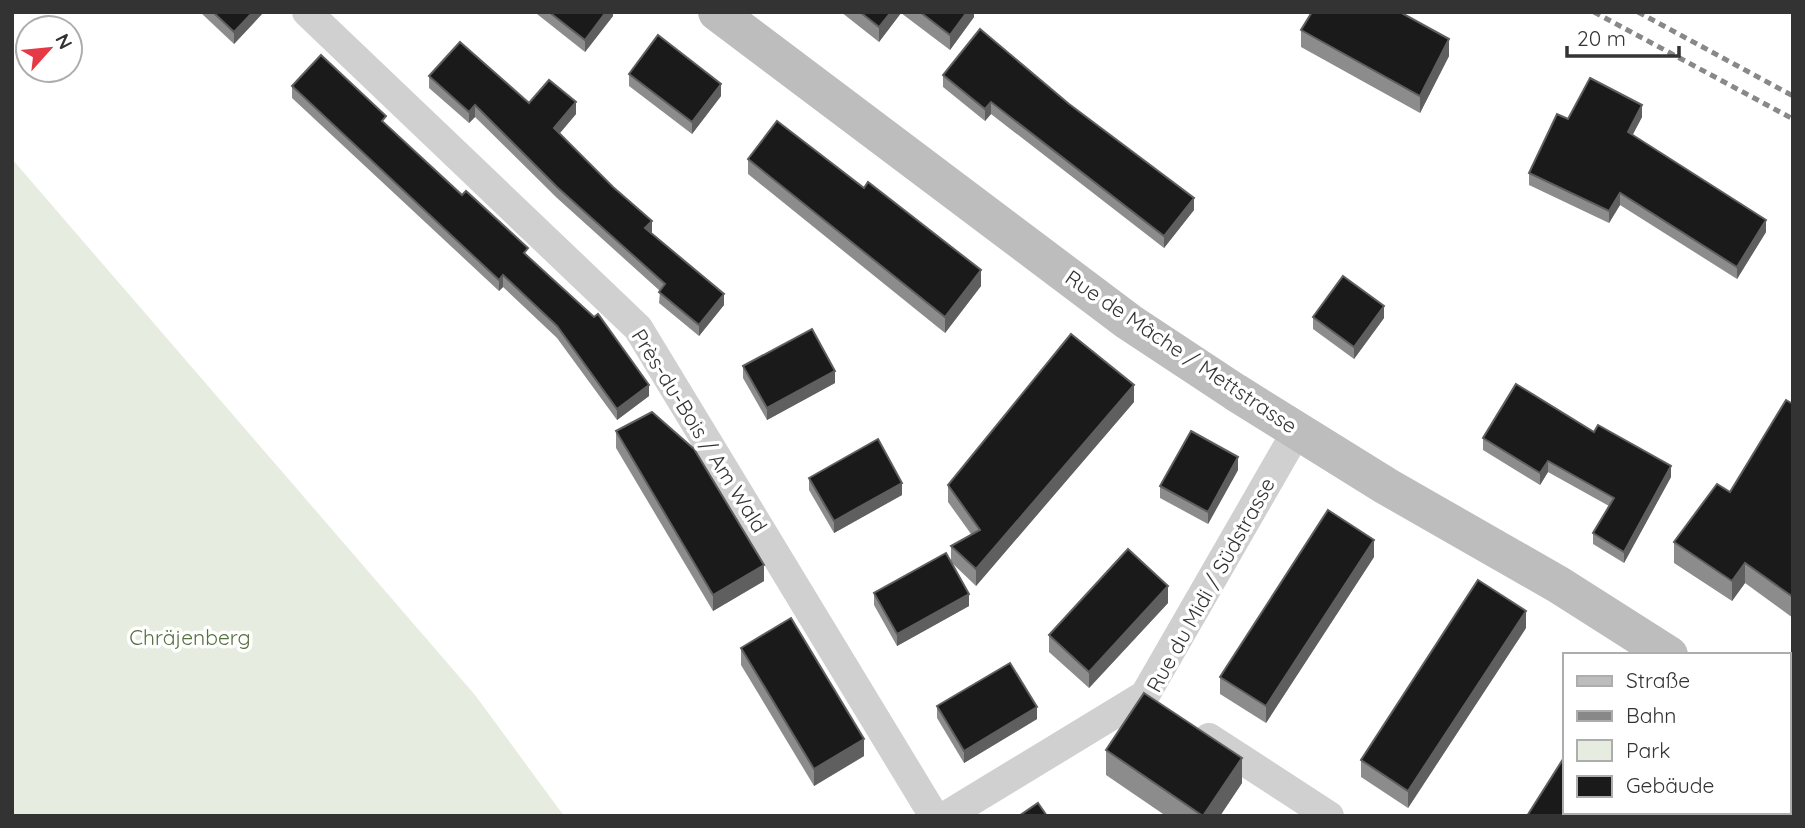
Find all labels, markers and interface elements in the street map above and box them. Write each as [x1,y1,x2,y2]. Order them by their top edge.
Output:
north arrow [14,14,84,84]
scale bar [1567,14,1679,58]
text: 20 m [1577,25,1626,51]
text: N [50,30,78,53]
street label: Rue de Mâche / Mettstrasse [1061,264,1302,439]
street label: Près-du-Bois / Am Wald [627,324,773,537]
street label: Rue du Midi / Südstrasse [1140,473,1280,696]
park label: Chräjenberg [129,624,251,650]
legend [1563,653,1791,814]
text: Straße [1626,667,1690,693]
text: Bahn [1626,702,1676,728]
text: Park [1626,737,1670,763]
text: Gebäude [1626,772,1714,798]

